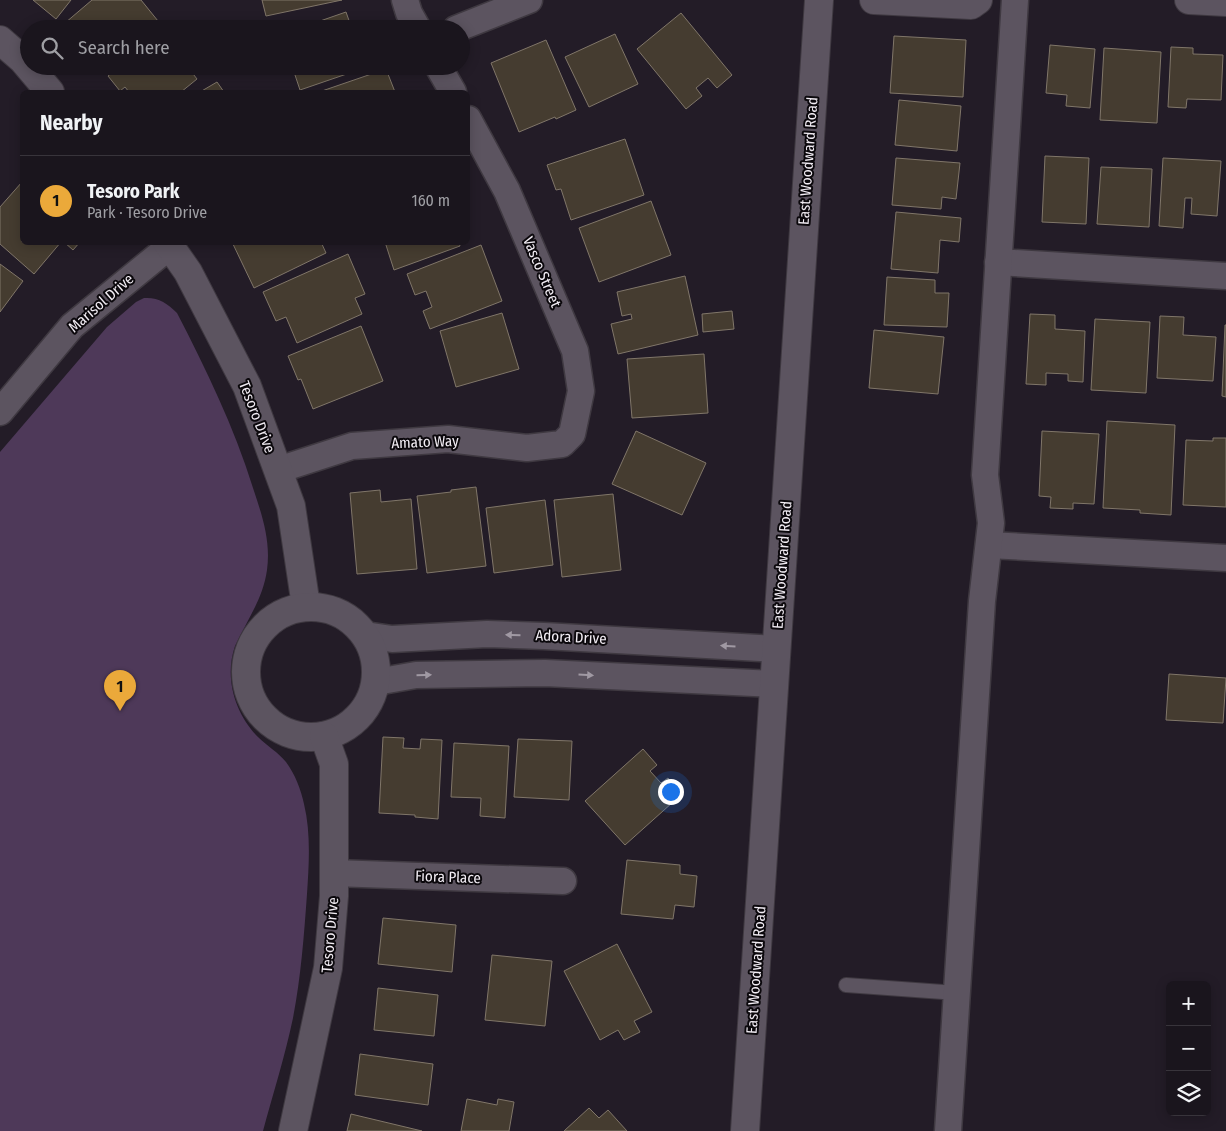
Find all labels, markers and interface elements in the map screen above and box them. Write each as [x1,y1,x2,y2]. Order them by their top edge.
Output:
search box [20,20,470,75]
icon: search [38,34,66,62]
text: Search here [78,36,170,59]
street label: East Woodward Road [795,96,821,226]
text: Nearby [40,110,102,136]
text: Tesoro Park [87,180,179,203]
text: 1 [53,191,59,210]
text: 160 m [411,191,450,210]
text: Park · Tesoro Drive [87,203,207,222]
street label: Vasco Street [519,234,565,310]
street label: Marisol Drive [65,270,137,336]
street label: Tesoro Drive [235,378,279,456]
street label: Amato Way [391,432,459,452]
street label: East Woodward Road [769,500,795,630]
street label: Adora Drive [535,626,607,648]
one-way arrow [505,630,521,638]
one-way arrow [720,642,736,650]
pin: 1 [104,670,136,711]
one-way arrow [416,671,432,679]
one-way arrow [579,672,595,680]
your location [658,779,684,805]
street label: Fiora Place [415,867,481,887]
street label: Tesoro Drive [318,896,342,974]
street label: East Woodward Road [743,905,769,1035]
map controls [1166,981,1211,1116]
button: + [1166,981,1211,1026]
button: − [1166,1026,1211,1071]
button: layers [1166,1071,1211,1116]

